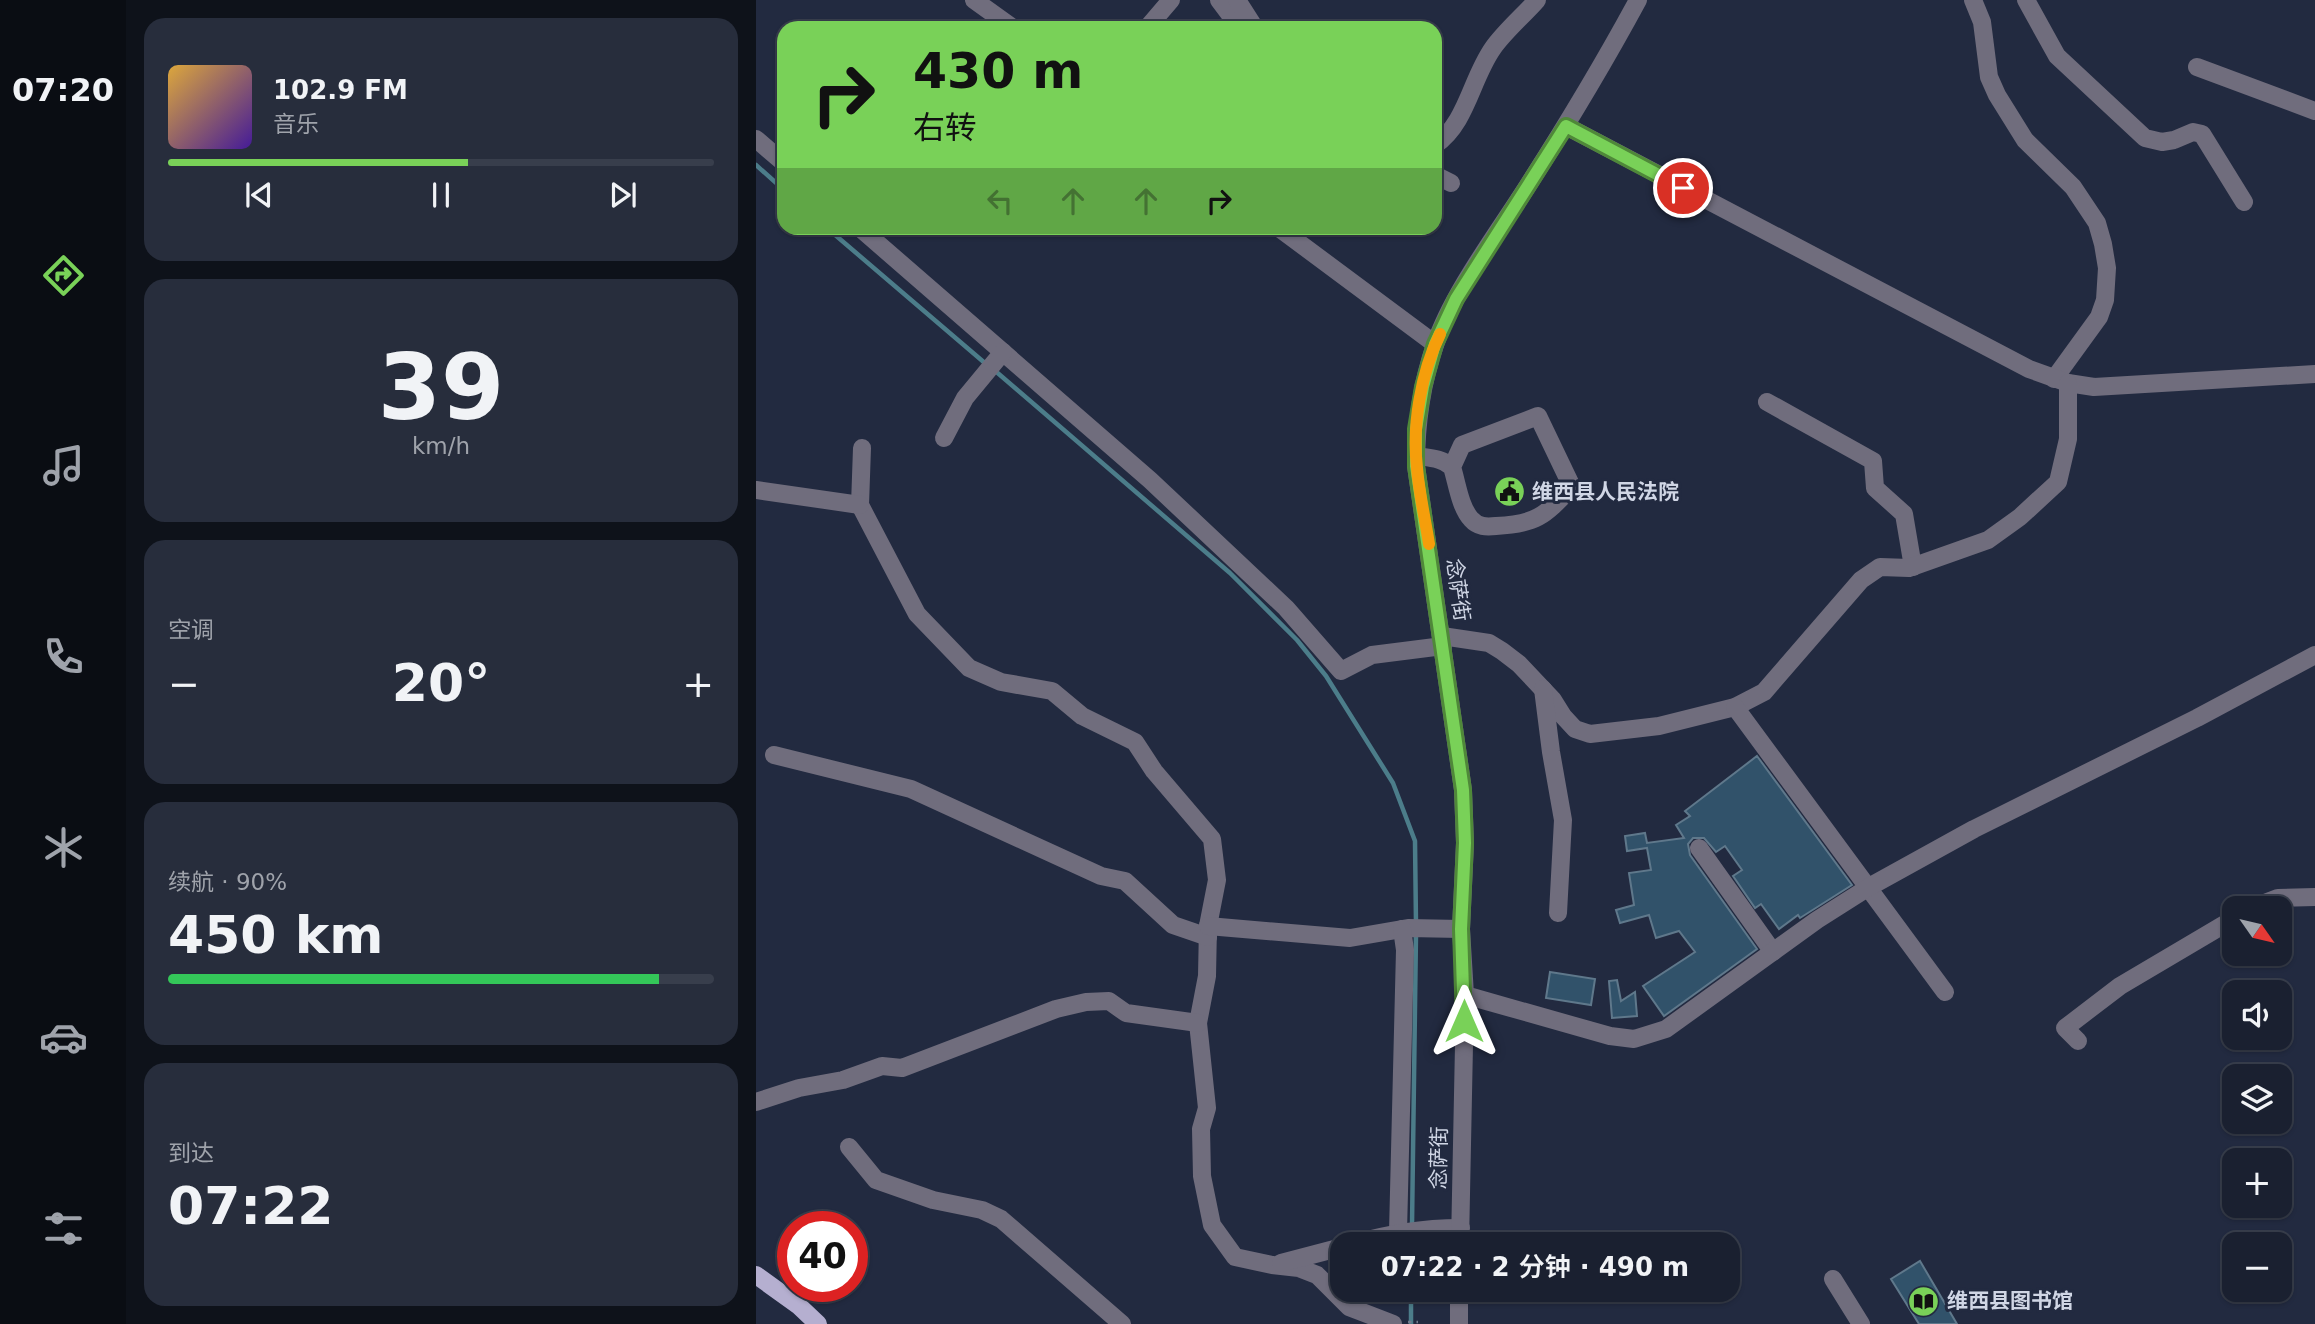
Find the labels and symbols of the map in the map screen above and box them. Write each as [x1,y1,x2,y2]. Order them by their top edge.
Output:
pin [1653,158,1713,218]
public building icon: 维西县人民法院 [1492,475,1526,509]
place label: 维西县人民法院 [1532,480,1679,504]
street label: 念萨街 [1442,557,1474,623]
north arrow [2222,896,2292,966]
position arrow [1427,984,1501,1058]
street label: 念萨街 [1426,1126,1452,1190]
speed limit sign: 40 [777,1211,868,1302]
library icon: 维西县图书馆 [1907,1284,1941,1318]
place label: 维西县图书馆 [1947,1289,2073,1313]

